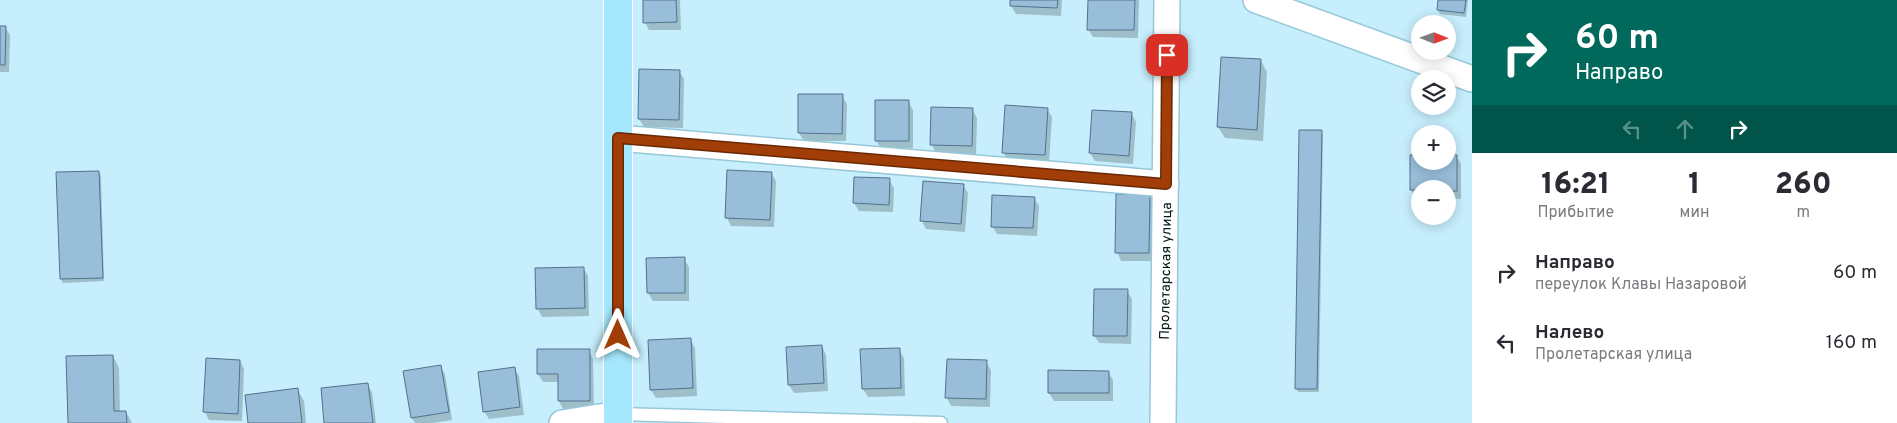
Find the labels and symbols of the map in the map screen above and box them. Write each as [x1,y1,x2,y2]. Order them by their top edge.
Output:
north arrow [1411,15,1456,60]
pin [1146,34,1188,76]
street label: Пролетарская улица [1157,202,1176,340]
position arrow [591,308,643,360]

